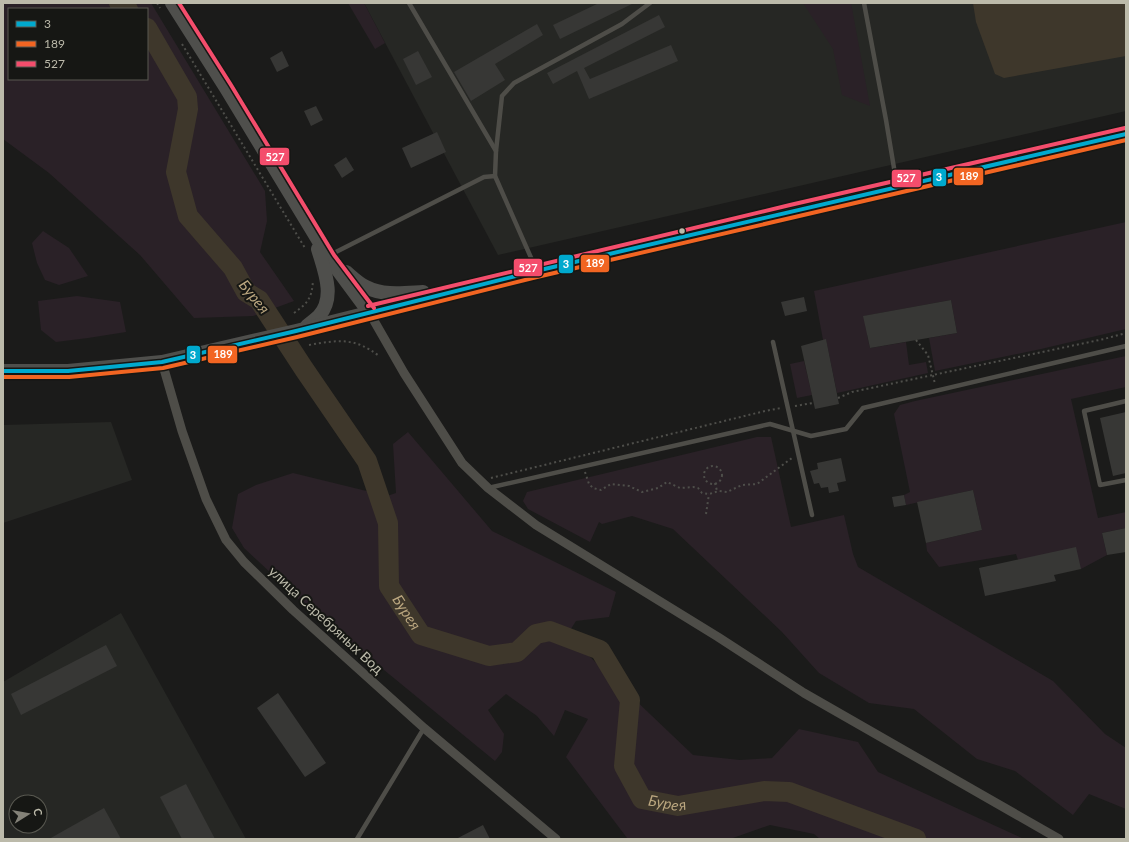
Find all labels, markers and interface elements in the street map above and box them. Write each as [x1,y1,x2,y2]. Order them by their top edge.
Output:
legend [8,8,148,80]
text: 3 [44,16,51,31]
text: 189 [44,36,65,51]
text: 527 [44,56,65,71]
line badge: 527 [259,147,290,166]
text: 527 [265,150,285,163]
line badge: 189 [953,167,984,186]
line badge: 3 [932,168,947,187]
line badge: 527 [891,169,922,188]
text: 189 [959,169,979,182]
text: 3 [936,170,942,183]
text: 527 [896,171,916,184]
unlabelled marker [677,226,687,236]
line badge: 3 [558,254,574,274]
line badge: 189 [580,254,610,273]
text: 189 [585,256,605,269]
text: 3 [563,257,569,270]
line badge: 527 [513,258,543,277]
text: 527 [518,261,538,274]
water label: Бурея [236,276,274,317]
line badge: 3 [186,345,201,364]
line badge: 189 [207,345,238,364]
text: 189 [213,347,233,360]
text: 3 [190,348,196,361]
street label: улица Серебряных Вод [266,562,387,677]
water label: Бурея [389,591,425,633]
water label: Бурея [647,790,687,814]
north arrow [8,794,48,834]
text: С [31,807,46,818]

